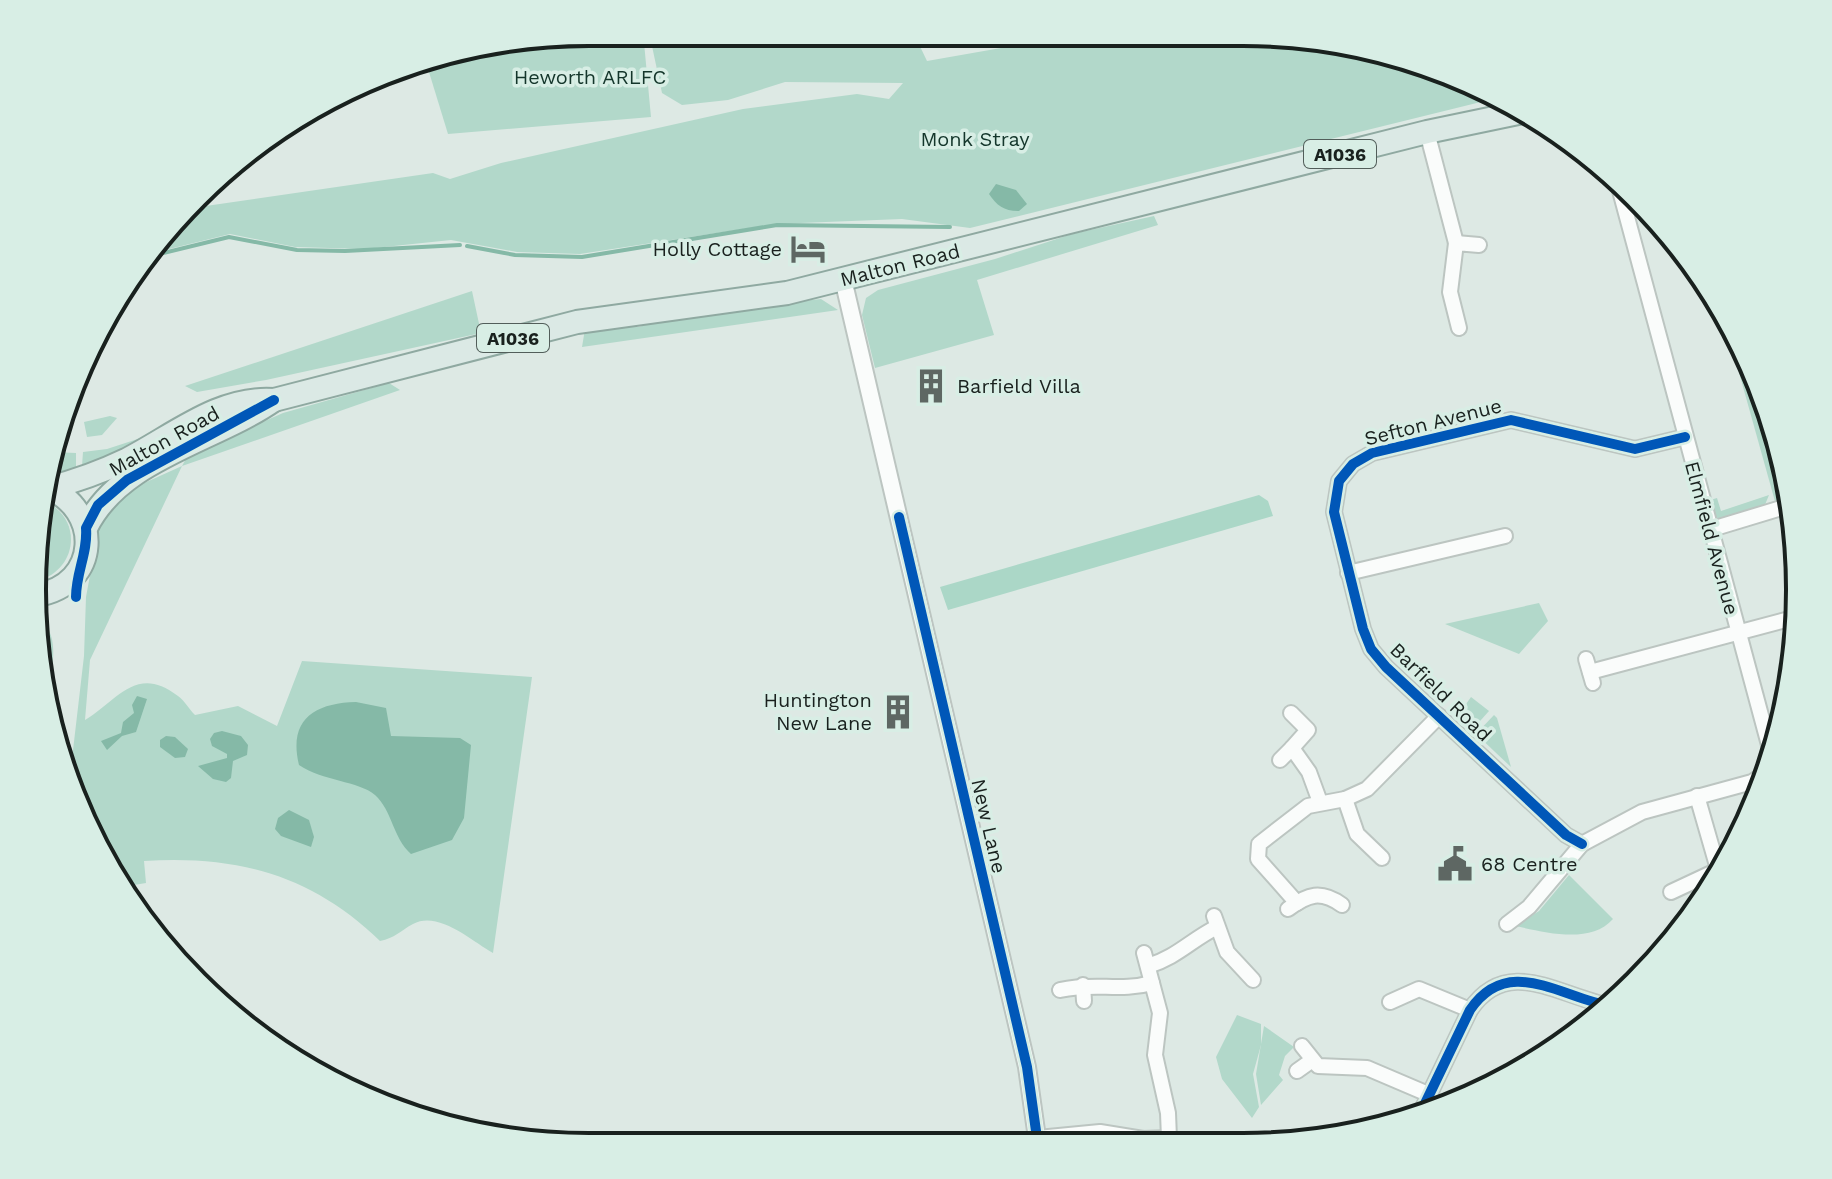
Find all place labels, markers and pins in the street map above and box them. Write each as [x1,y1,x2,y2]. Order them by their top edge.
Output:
hotel icon: Holly Cottage [789,230,827,268]
place label: Holly Cottage [653,237,782,261]
building icon: Barfield Villa [912,367,950,405]
place label: Barfield Villa [957,374,1081,398]
place label: Huntington New Lane [763,688,872,735]
building icon: Huntington New Lane [879,693,917,731]
public building icon: 68 Centre [1436,845,1474,883]
place label: 68 Centre [1481,852,1578,876]

